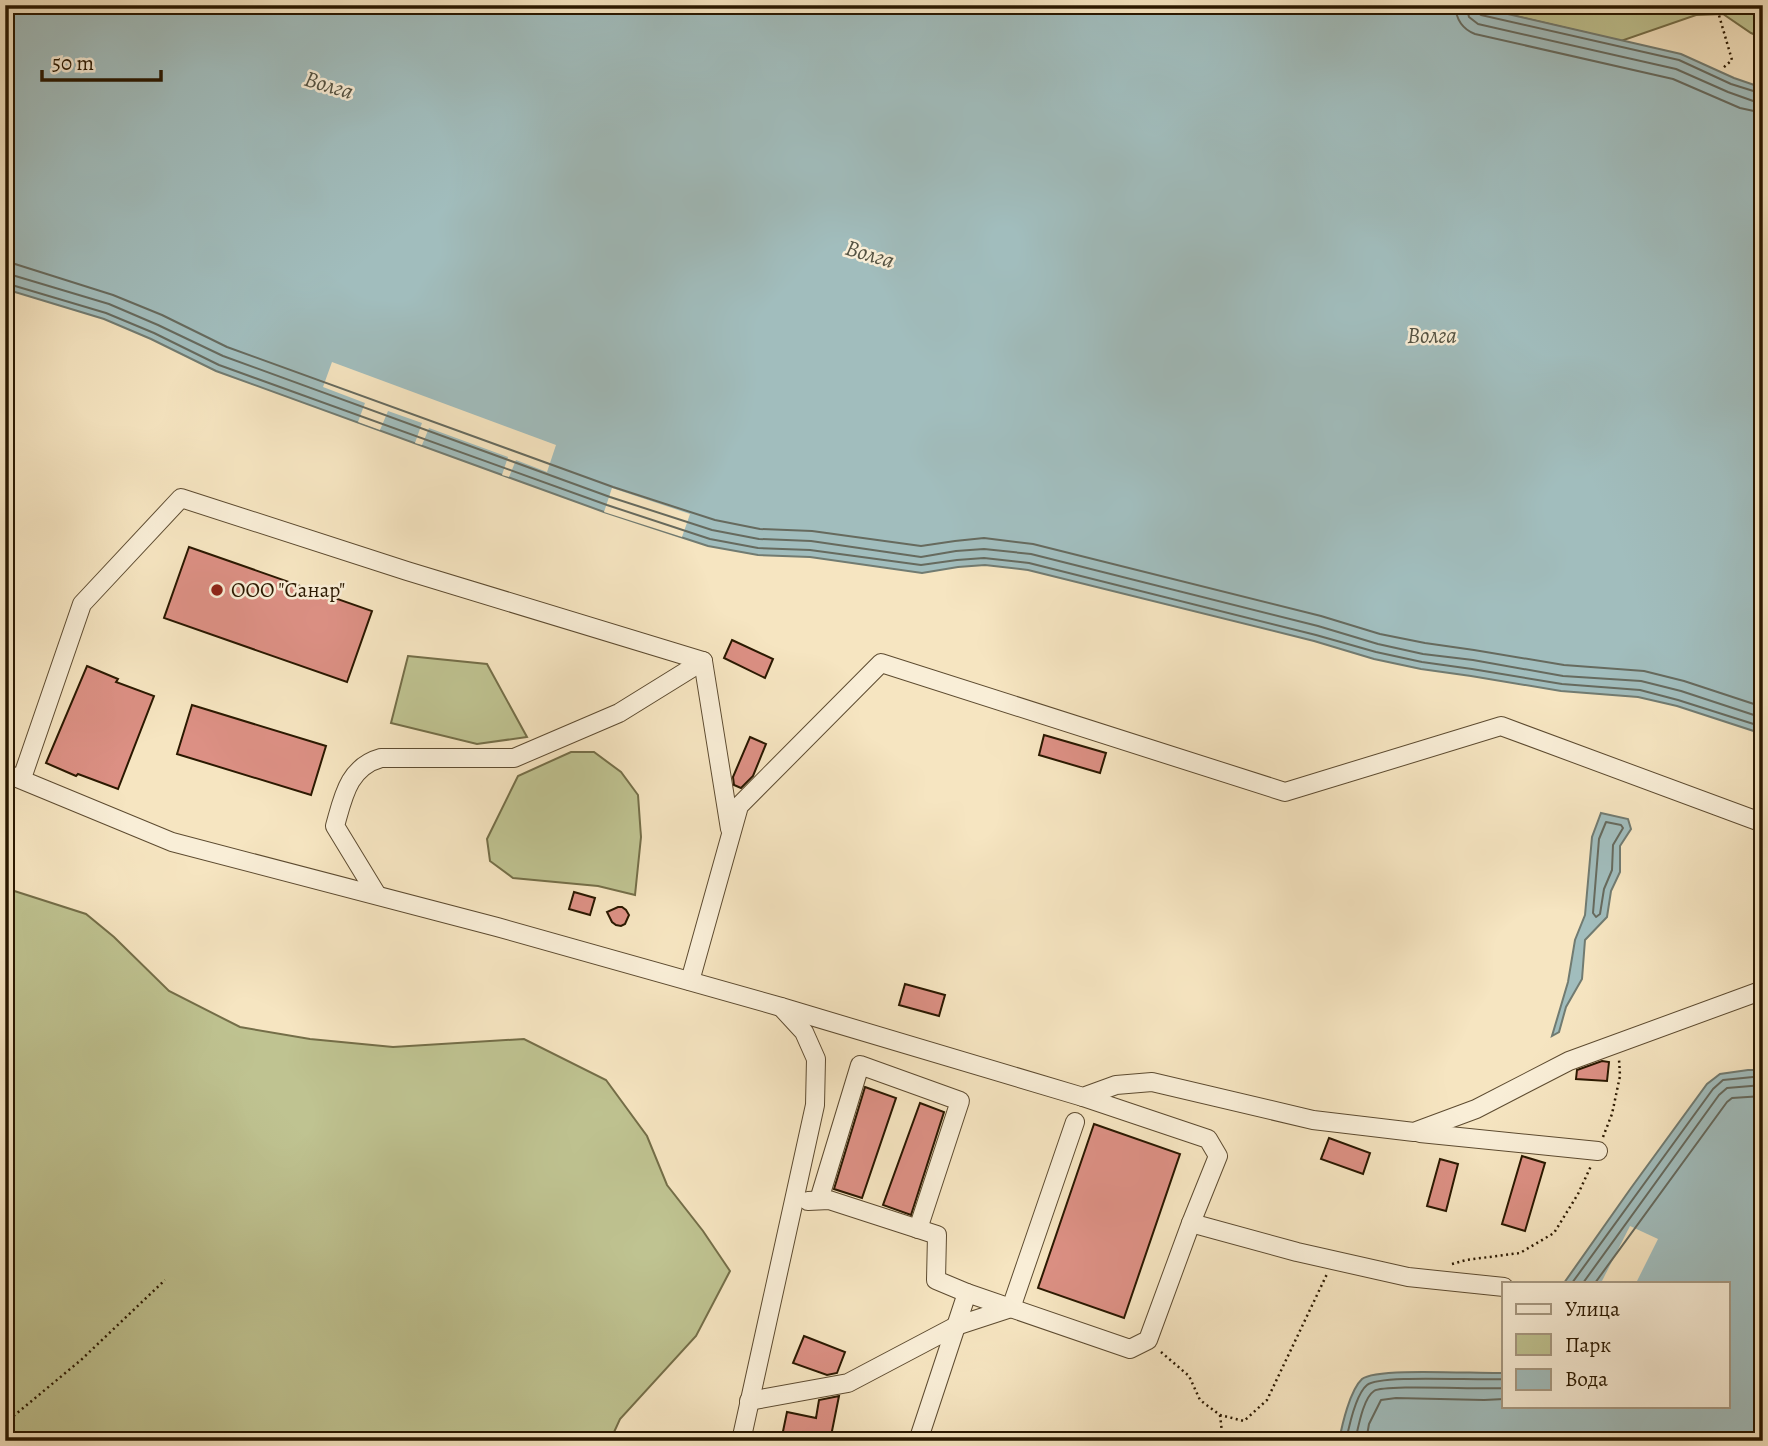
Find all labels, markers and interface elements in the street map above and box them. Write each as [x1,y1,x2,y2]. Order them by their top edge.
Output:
scale bar [42,38,161,82]
text: 50 m [52,49,94,77]
water label: Волга [301,63,358,107]
water label: Волга [842,232,899,276]
water label: Волга [1407,320,1457,351]
place label: ООО "Санар" [231,576,345,604]
marker: ООО "Санар" [209,582,225,598]
legend [1502,1282,1730,1408]
text: Улица [1565,1295,1620,1323]
text: Парк [1565,1331,1611,1359]
text: Вода [1565,1365,1608,1393]

